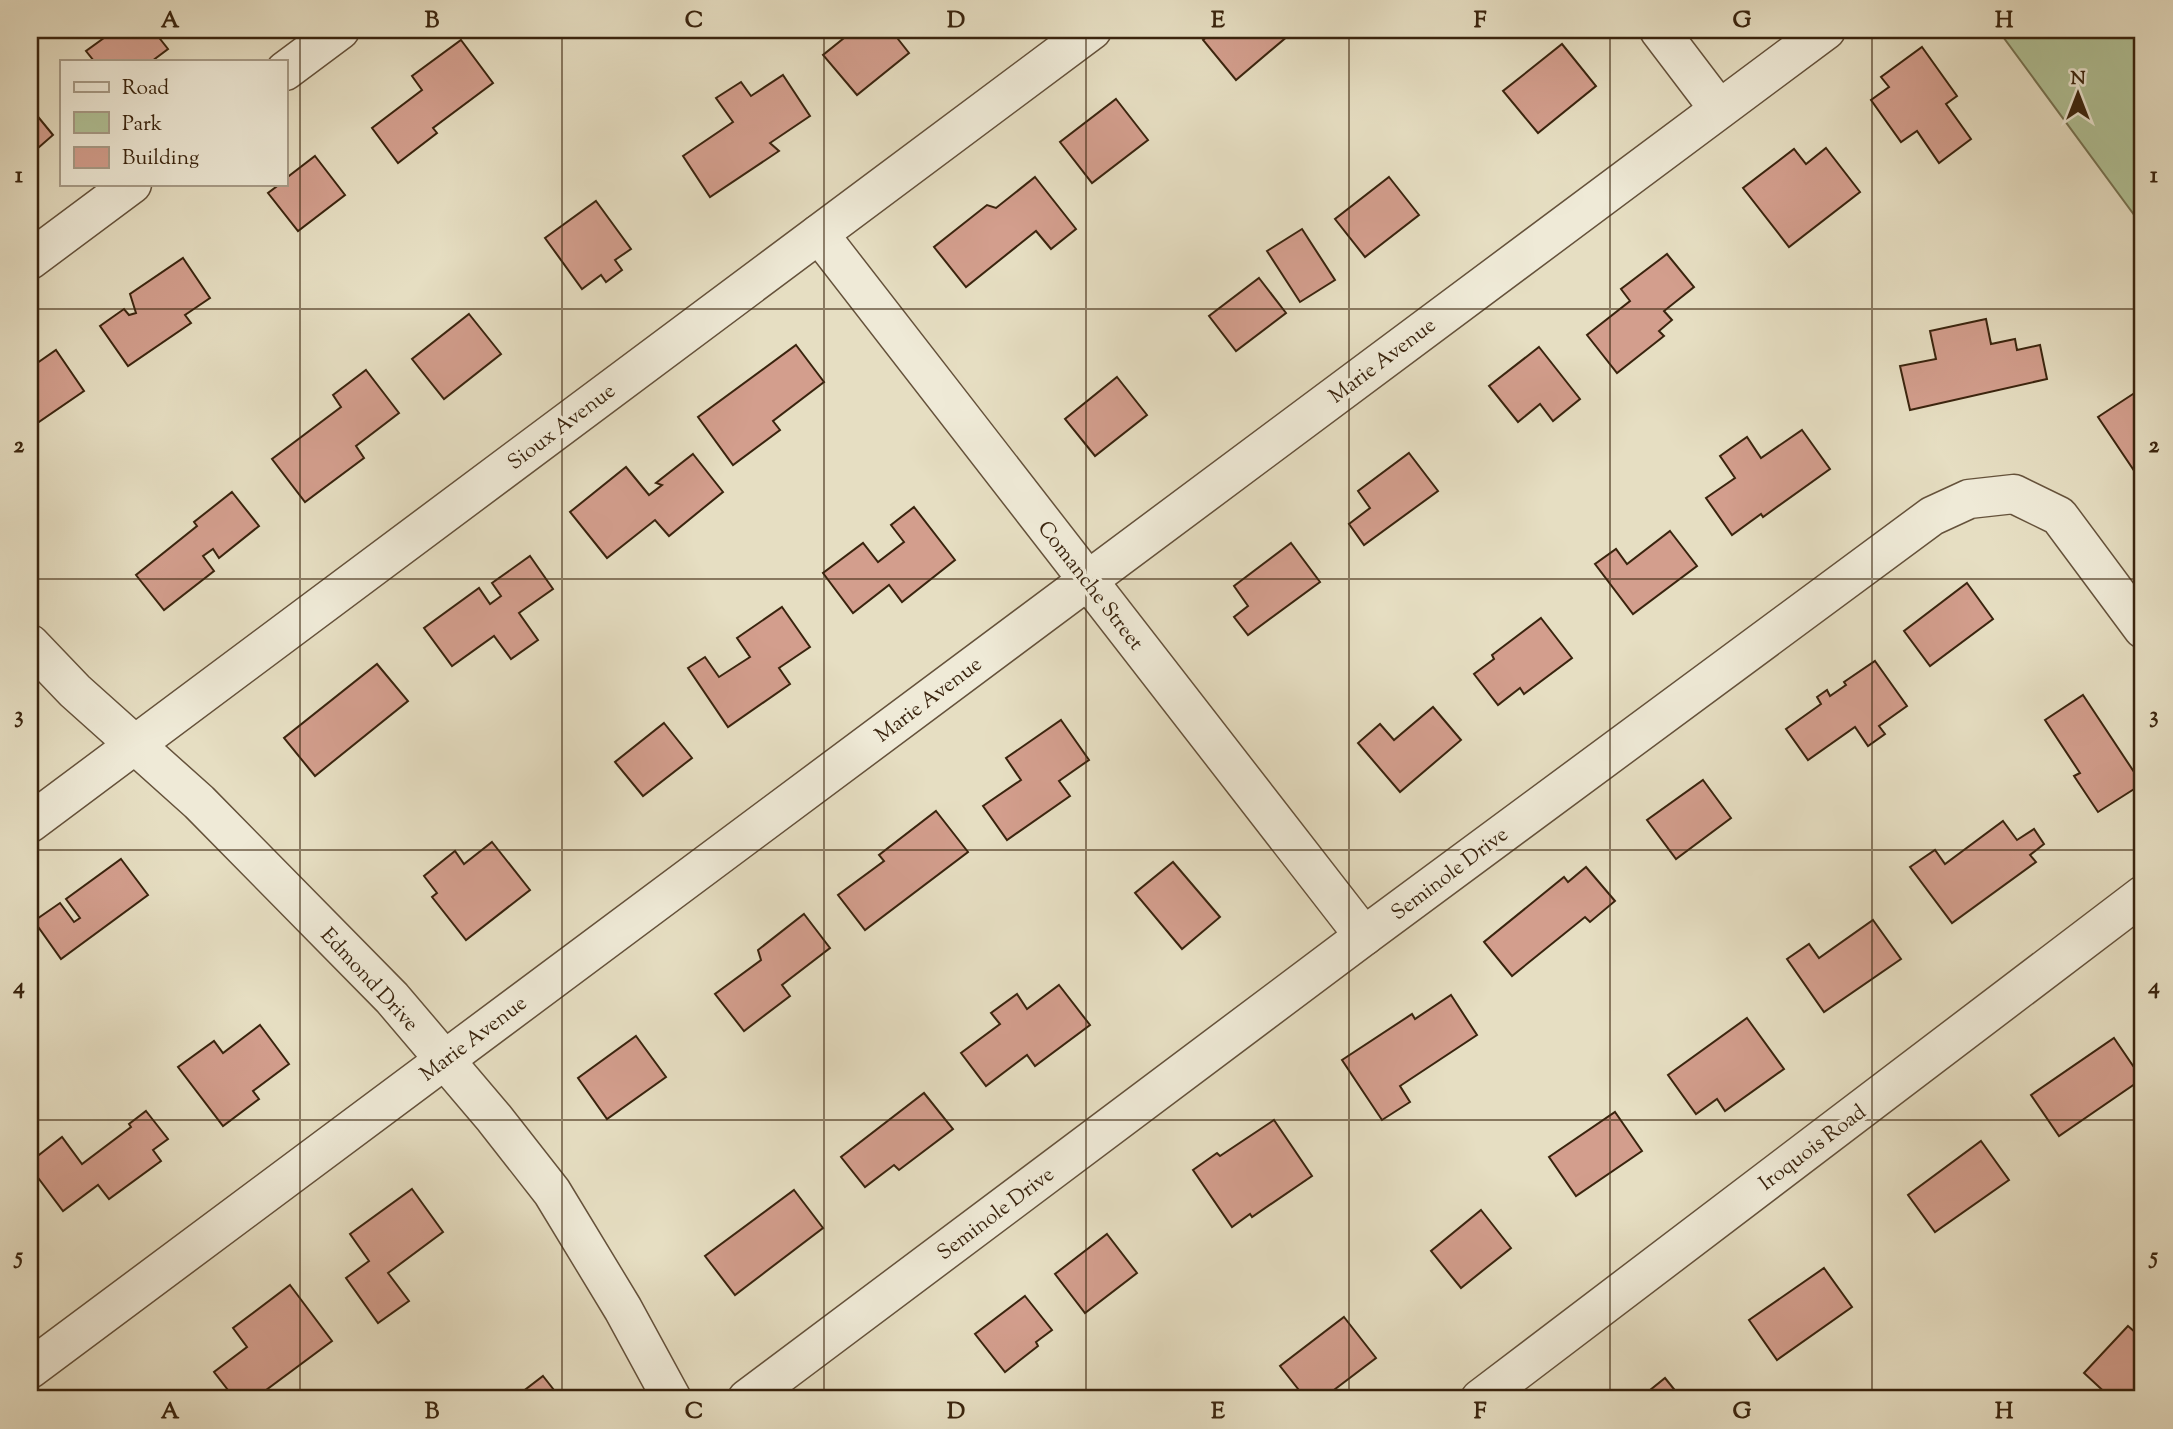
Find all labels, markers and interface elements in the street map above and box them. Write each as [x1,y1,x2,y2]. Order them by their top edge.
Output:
text: A [161,5,180,38]
text: B [425,5,440,38]
text: C [685,5,703,38]
text: D [947,5,965,38]
text: E [1211,5,1225,38]
text: F [1474,5,1487,38]
text: G [1733,5,1752,38]
text: H [1995,5,2014,38]
legend [60,60,287,186]
north arrow [2044,60,2114,130]
text: N [2070,66,2086,93]
text: Road [122,74,169,104]
text: Park [122,110,163,140]
text: Building [122,144,199,174]
text: 1 [15,160,23,193]
text: 1 [2150,160,2158,193]
street label: Marie Avenue [1324,311,1443,412]
street label: Sioux Avenue [502,377,622,478]
text: 2 [14,430,25,463]
text: 2 [2149,430,2160,463]
street label: Comanche Street [1029,515,1150,657]
street label: Marie Avenue [870,650,989,751]
text: 3 [14,700,24,733]
text: 3 [2149,700,2159,733]
street label: Seminole Drive [1385,821,1515,929]
street label: Edmond Drive [312,922,425,1039]
text: 4 [12,971,25,1004]
text: 4 [2147,971,2160,1004]
street label: Marie Avenue [415,989,534,1090]
street label: Iroquois Road [1753,1098,1873,1199]
street label: Seminole Drive [931,1161,1061,1269]
text: 5 [13,1241,23,1274]
text: 5 [2148,1241,2158,1274]
text: A [161,1396,180,1429]
text: B [425,1396,440,1429]
text: C [685,1396,703,1429]
text: D [947,1396,965,1429]
text: E [1211,1396,1225,1429]
text: F [1474,1396,1487,1429]
text: G [1733,1396,1752,1429]
text: H [1995,1396,2014,1429]

